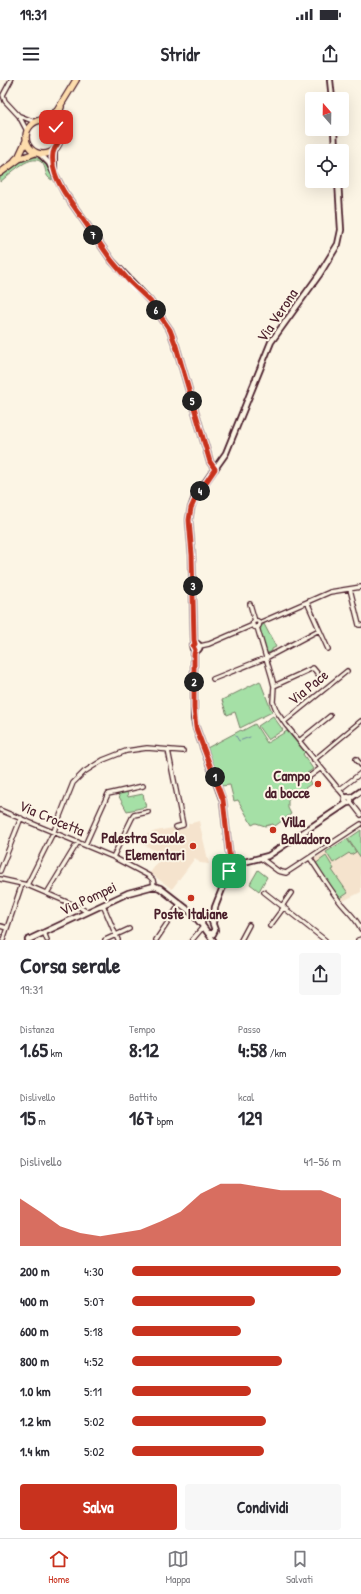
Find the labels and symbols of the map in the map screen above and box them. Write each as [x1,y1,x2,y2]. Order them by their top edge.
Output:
north arrow [305,92,349,136]
pin [39,110,73,144]
pin: 7 [83,225,103,245]
street label: Via Verona [252,284,303,346]
pin: 6 [146,300,166,320]
pin: 5 [182,391,202,411]
pin: 4 [190,481,210,501]
pin: 3 [183,576,203,596]
street label: Via Pace [284,664,333,710]
pin: 2 [184,672,204,692]
place label: Campo da bocce [265,765,310,803]
pin: 1 [205,767,225,787]
marker: Campo da bocce [313,779,323,789]
street label: Via Crocetta [16,795,88,841]
place label: Villa Balladoro [281,811,331,849]
marker: Villa Balladoro [268,825,278,835]
place label: Palestra Scuole Elementari [101,827,185,865]
marker: Palestra Scuole Elementari [188,841,198,851]
pin [212,854,246,888]
street label: Via Pompei [56,876,120,920]
marker: Poste Italiane [186,893,196,903]
place label: Poste Italiane [154,903,228,924]

